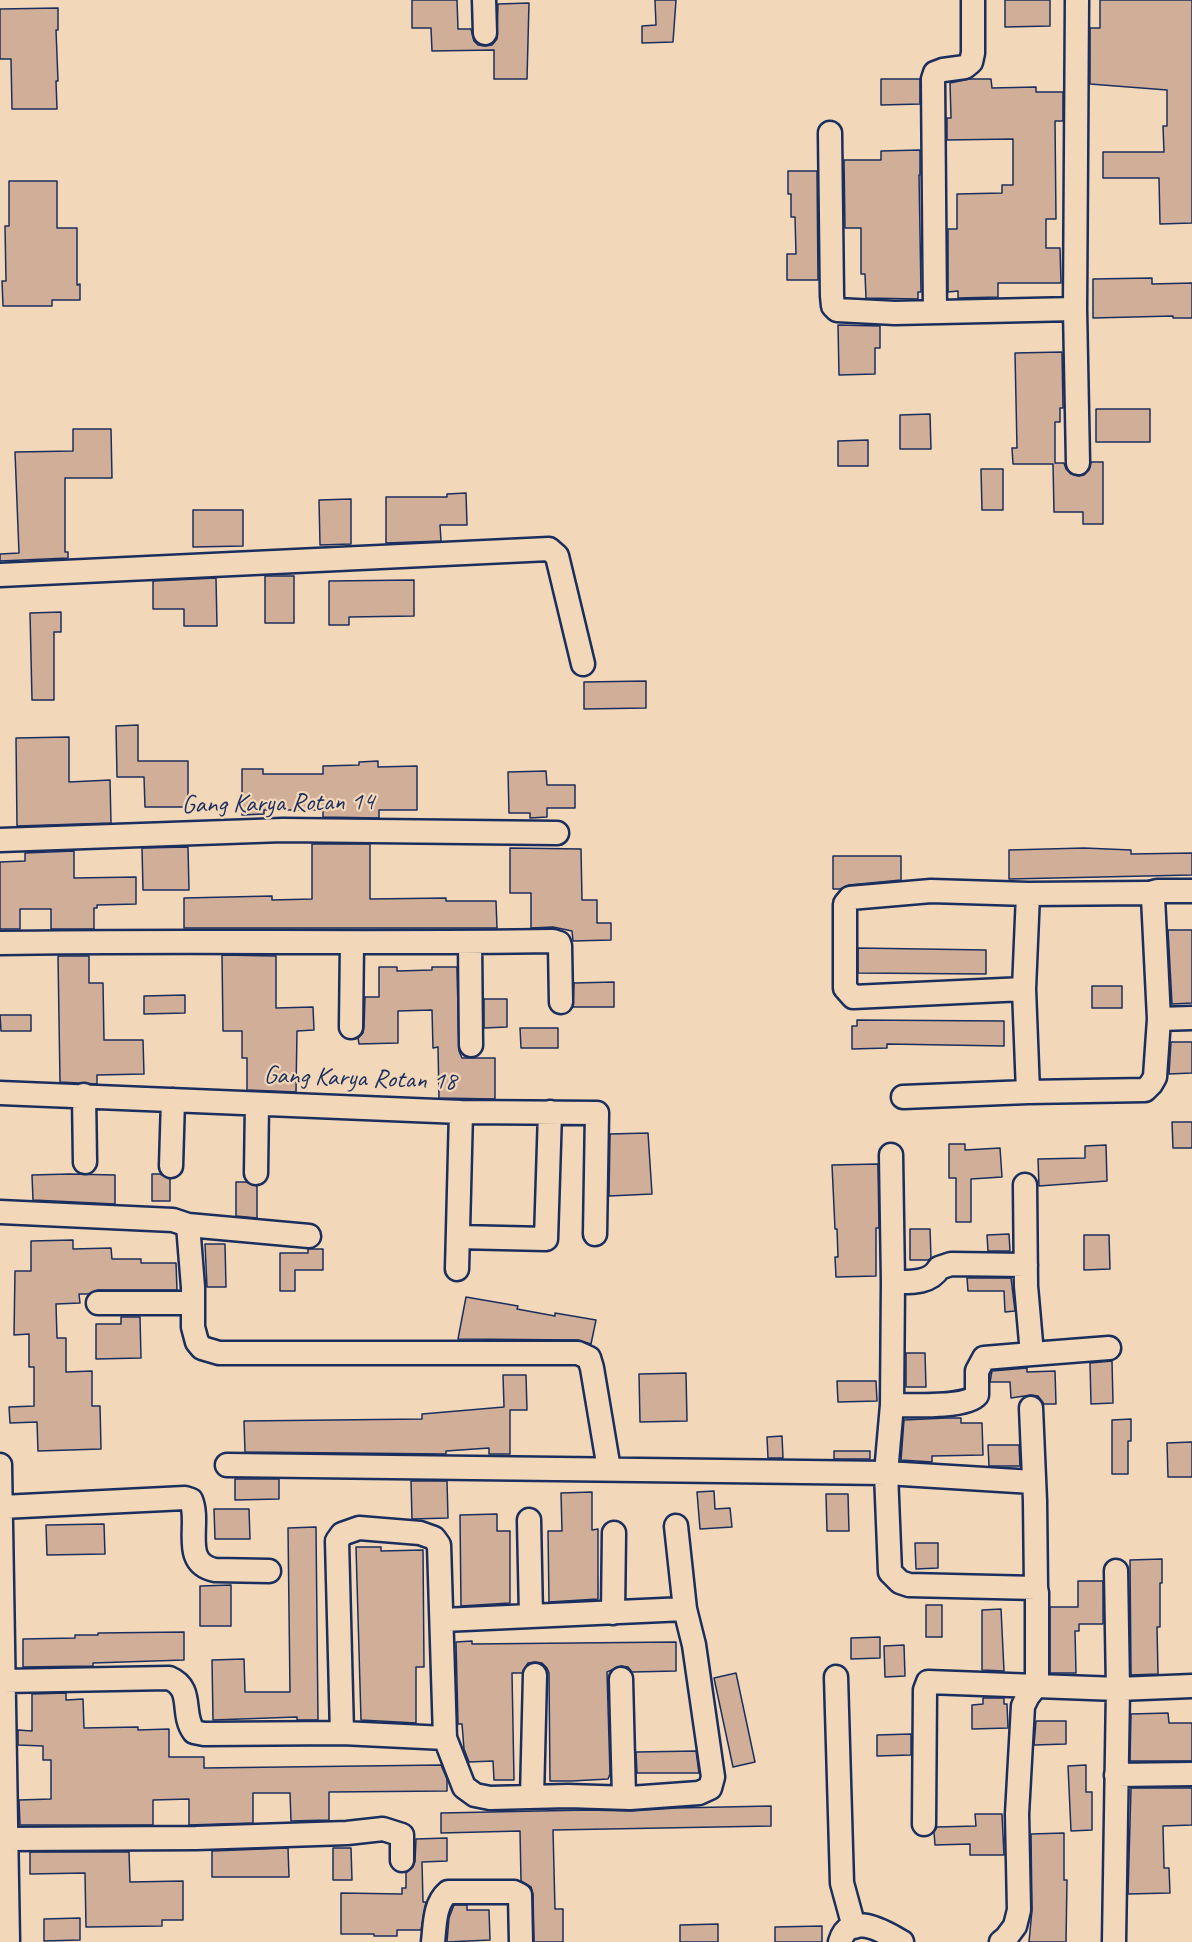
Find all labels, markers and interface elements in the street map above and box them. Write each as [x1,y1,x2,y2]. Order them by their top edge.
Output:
street label: Gang Karya Rotan 14 [181,787,375,821]
street label: Gang Karya Rotan 18 [263,1060,457,1098]

